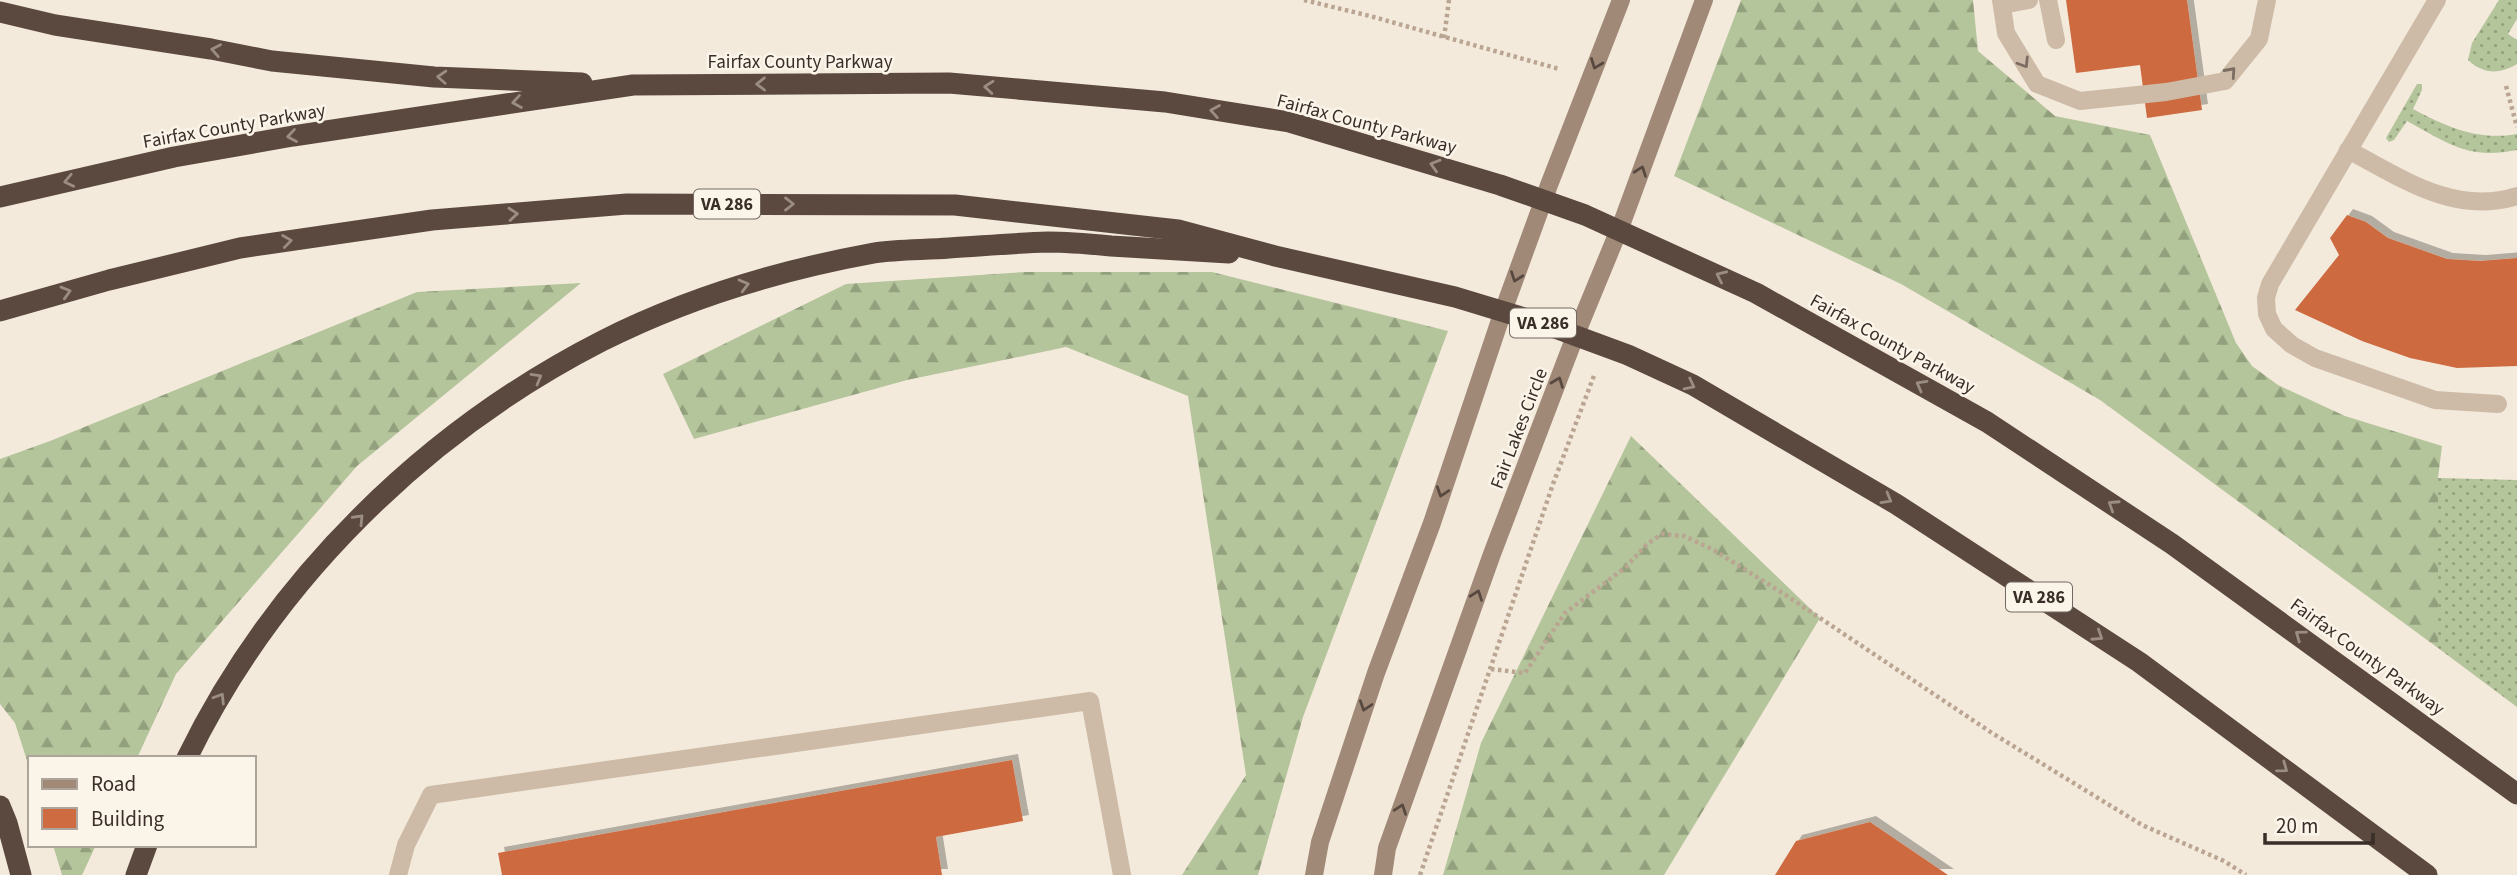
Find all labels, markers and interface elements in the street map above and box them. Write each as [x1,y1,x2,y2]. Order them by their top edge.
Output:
one-way arrow [210,43,222,58]
street label: Fairfax County Parkway [707,49,893,76]
one-way arrow [2016,55,2029,68]
one-way arrow [1590,57,1604,69]
one-way arrow [2223,67,2235,80]
one-way arrow [436,70,447,85]
one-way arrow [755,76,766,91]
one-way arrow [983,80,994,95]
street label: Fairfax County Parkway [1274,87,1460,161]
one-way arrow [511,95,523,110]
street label: Fairfax County Parkway [141,97,328,156]
one-way arrow [1209,104,1221,119]
one-way arrow [286,128,298,143]
one-way arrow [1429,158,1441,173]
one-way arrow [1633,165,1647,177]
one-way arrow [63,172,75,187]
road number: VA 286 [694,190,760,218]
one-way arrow [784,196,795,212]
one-way arrow [508,207,519,222]
one-way arrow [281,234,293,249]
one-way arrow [1510,270,1524,282]
one-way arrow [1715,271,1728,285]
one-way arrow [738,278,750,293]
one-way arrow [59,286,71,301]
street label: Fairfax County Parkway [1805,288,1980,401]
road number: VA 286 [1510,309,1576,338]
street label: Fair Lakes Circle [1484,364,1555,493]
one-way arrow [530,373,542,386]
one-way arrow [1683,376,1695,390]
one-way arrow [1549,377,1563,389]
one-way arrow [1915,380,1928,393]
one-way arrow [1436,485,1450,497]
one-way arrow [1879,490,1892,503]
one-way arrow [2108,500,2121,513]
one-way arrow [351,514,364,527]
road number: VA 286 [2006,582,2072,612]
one-way arrow [1469,590,1483,602]
street label: Fairfax County Parkway [2284,592,2450,723]
one-way arrow [2091,627,2104,640]
one-way arrow [2295,631,2308,643]
one-way arrow [212,693,225,706]
one-way arrow [1359,699,1373,711]
legend [28,756,256,847]
one-way arrow [2275,760,2288,772]
text: Road [91,769,136,799]
scale bar [2265,802,2374,846]
text: Building [91,804,165,834]
one-way arrow [1393,804,1407,816]
text: 20 m [2276,811,2318,841]

